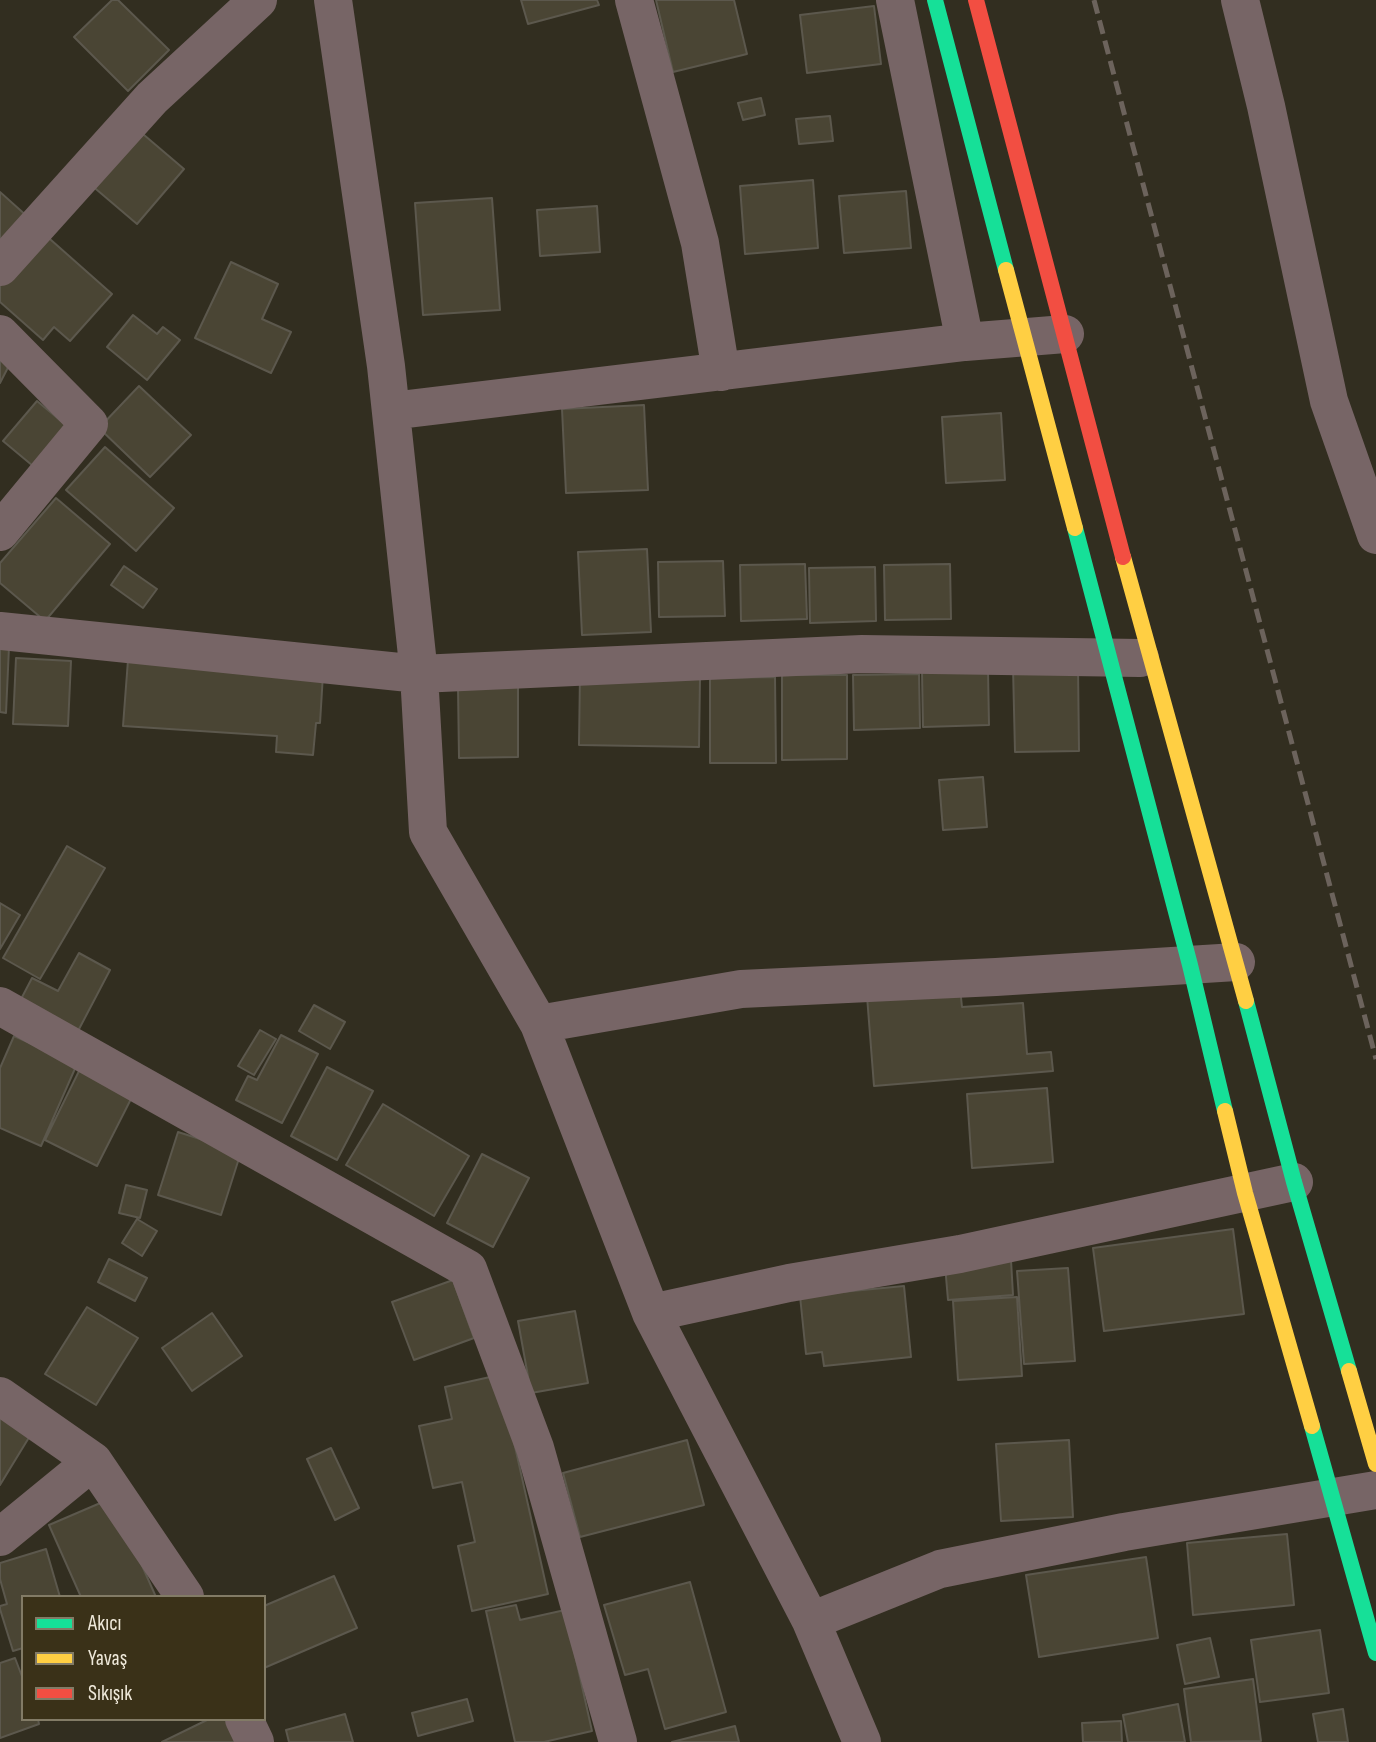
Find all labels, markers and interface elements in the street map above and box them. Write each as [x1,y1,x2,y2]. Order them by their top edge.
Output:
legend [21,1595,266,1721]
text: Akıcı [88,1611,121,1636]
text: Yavaş [88,1646,127,1671]
text: Sıkışık [88,1681,132,1706]

